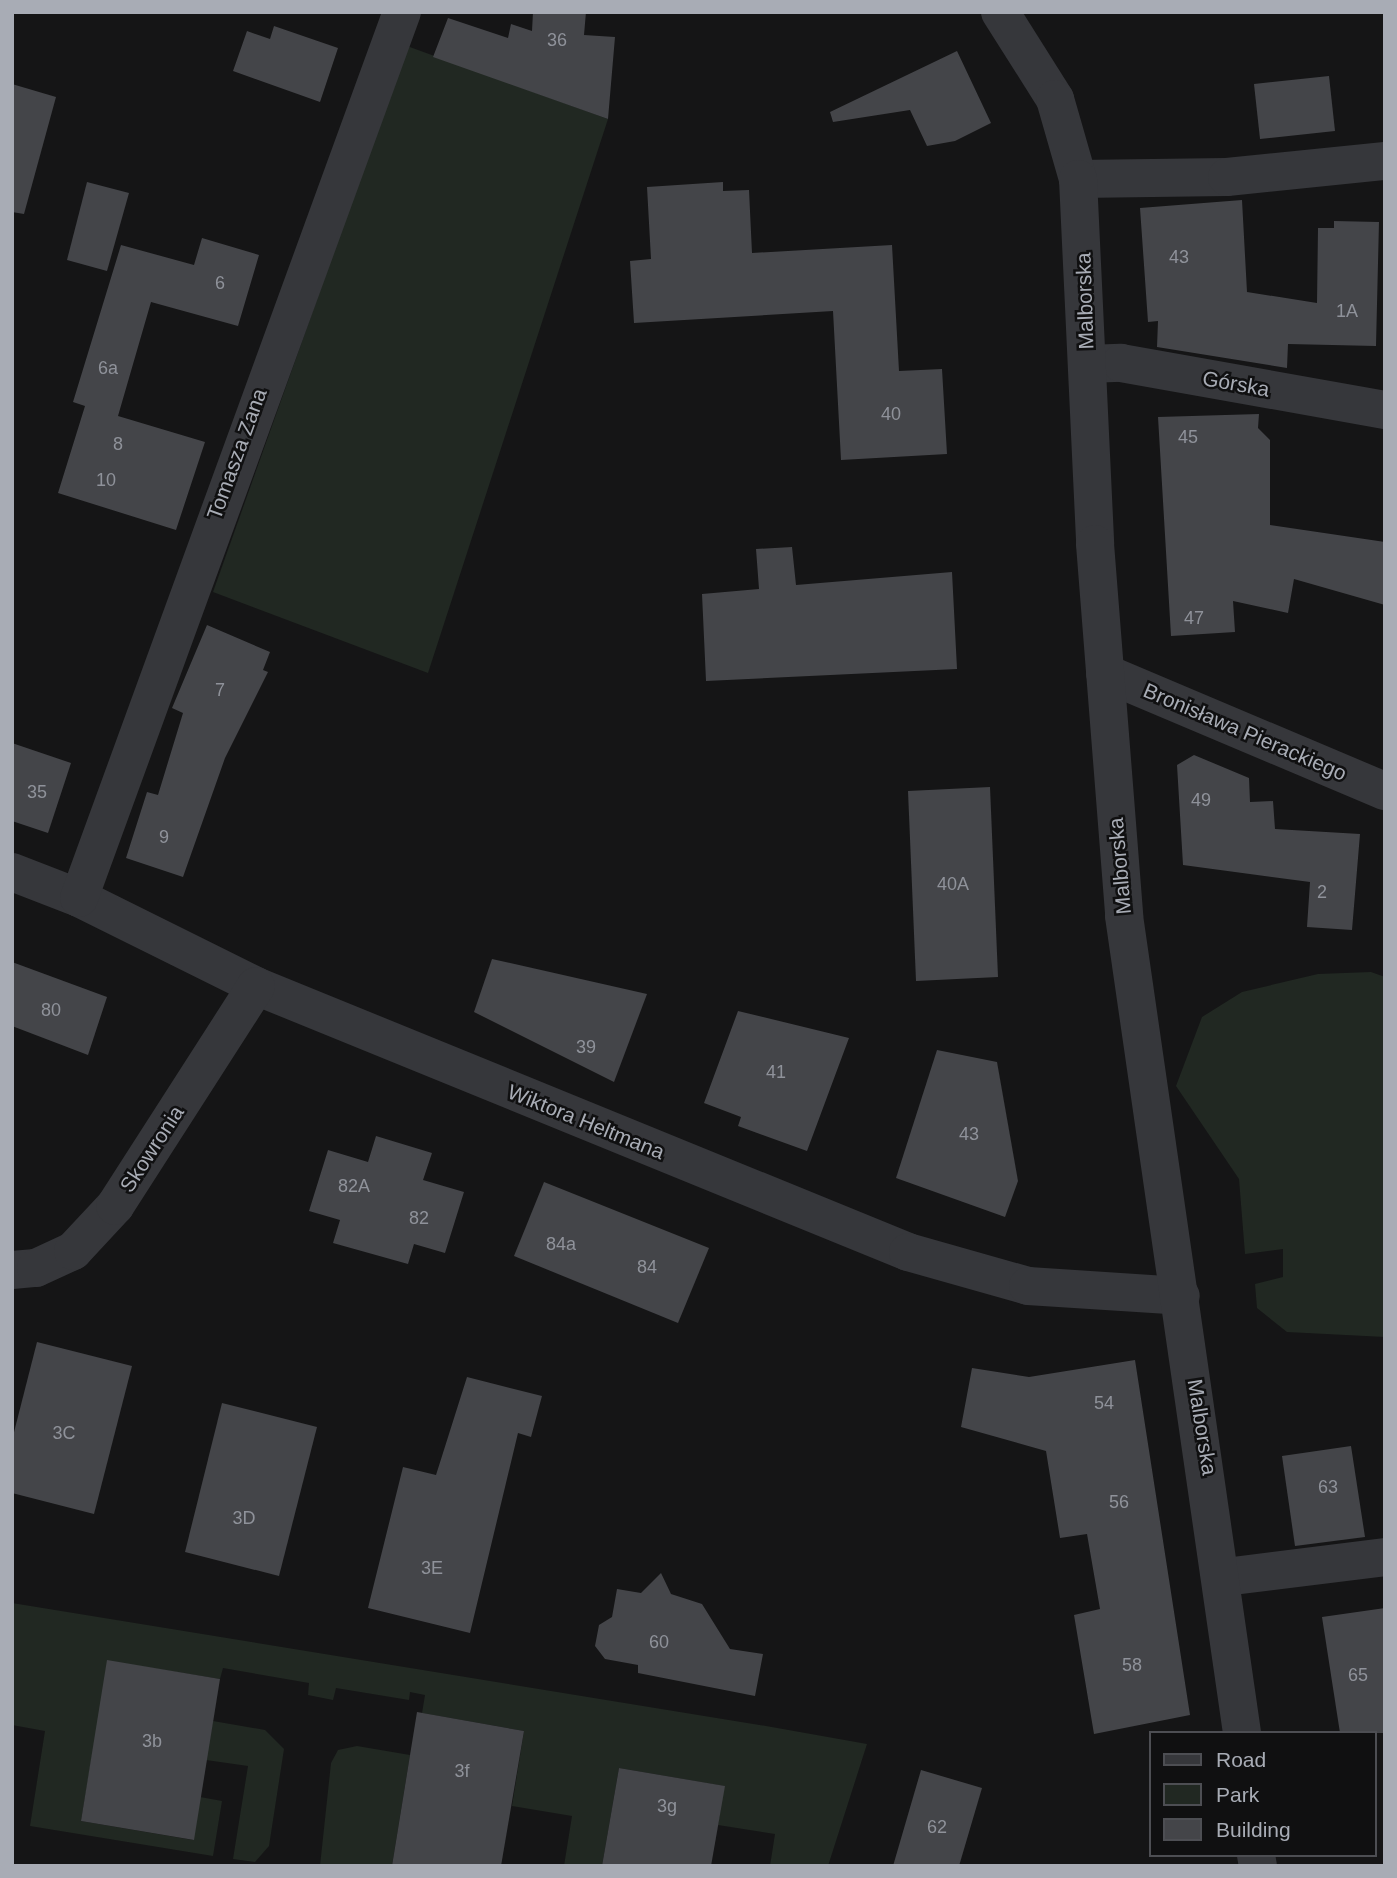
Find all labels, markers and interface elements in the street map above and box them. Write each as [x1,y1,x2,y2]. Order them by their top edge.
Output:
house number: 36 [547,29,567,51]
house number: 43 [1169,246,1189,268]
street label: Malborska [1071,252,1099,350]
house number: 6 [215,272,225,294]
house number: 1A [1336,300,1358,322]
house number: 6a [98,357,118,379]
street label: Górska [1200,366,1272,402]
street label: Tomasza Zana [202,385,272,523]
house number: 40 [881,403,901,425]
house number: 45 [1178,426,1198,448]
house number: 8 [113,433,123,455]
house number: 10 [96,469,116,491]
house number: 47 [1184,607,1204,629]
street label: Bronisława Pierackiego [1140,678,1350,786]
house number: 7 [215,679,225,701]
house number: 35 [27,781,47,803]
house number: 49 [1191,789,1211,811]
street label: Malborska [1103,817,1137,915]
house number: 9 [159,826,169,848]
house number: 40A [937,873,969,895]
house number: 2 [1317,881,1327,903]
house number: 80 [41,999,61,1021]
house number: 39 [576,1036,596,1058]
house number: 41 [766,1061,786,1083]
street label: Wiktora Heltmana [504,1079,668,1165]
street label: Skowronia [115,1101,189,1197]
house number: 43 [959,1123,979,1145]
house number: 82A [338,1175,370,1197]
house number: 82 [409,1207,429,1229]
house number: 84a [546,1233,576,1255]
house number: 84 [637,1256,657,1278]
street label: Malborska [1182,1377,1222,1477]
house number: 54 [1094,1392,1114,1414]
house number: 3C [52,1422,76,1444]
house number: 63 [1318,1476,1338,1498]
house number: 56 [1109,1491,1129,1513]
house number: 3D [232,1507,256,1529]
house number: 3E [421,1557,443,1579]
house number: 60 [649,1631,669,1653]
house number: 58 [1122,1654,1142,1676]
house number: 65 [1348,1664,1368,1686]
house number: 3b [142,1730,162,1752]
legend [1148,1731,1376,1857]
text: Road [1216,1748,1266,1771]
house number: 3f [454,1760,470,1782]
text: Park [1216,1783,1259,1806]
house number: 3g [657,1795,677,1817]
house number: 62 [927,1816,947,1838]
text: Building [1216,1818,1291,1841]

